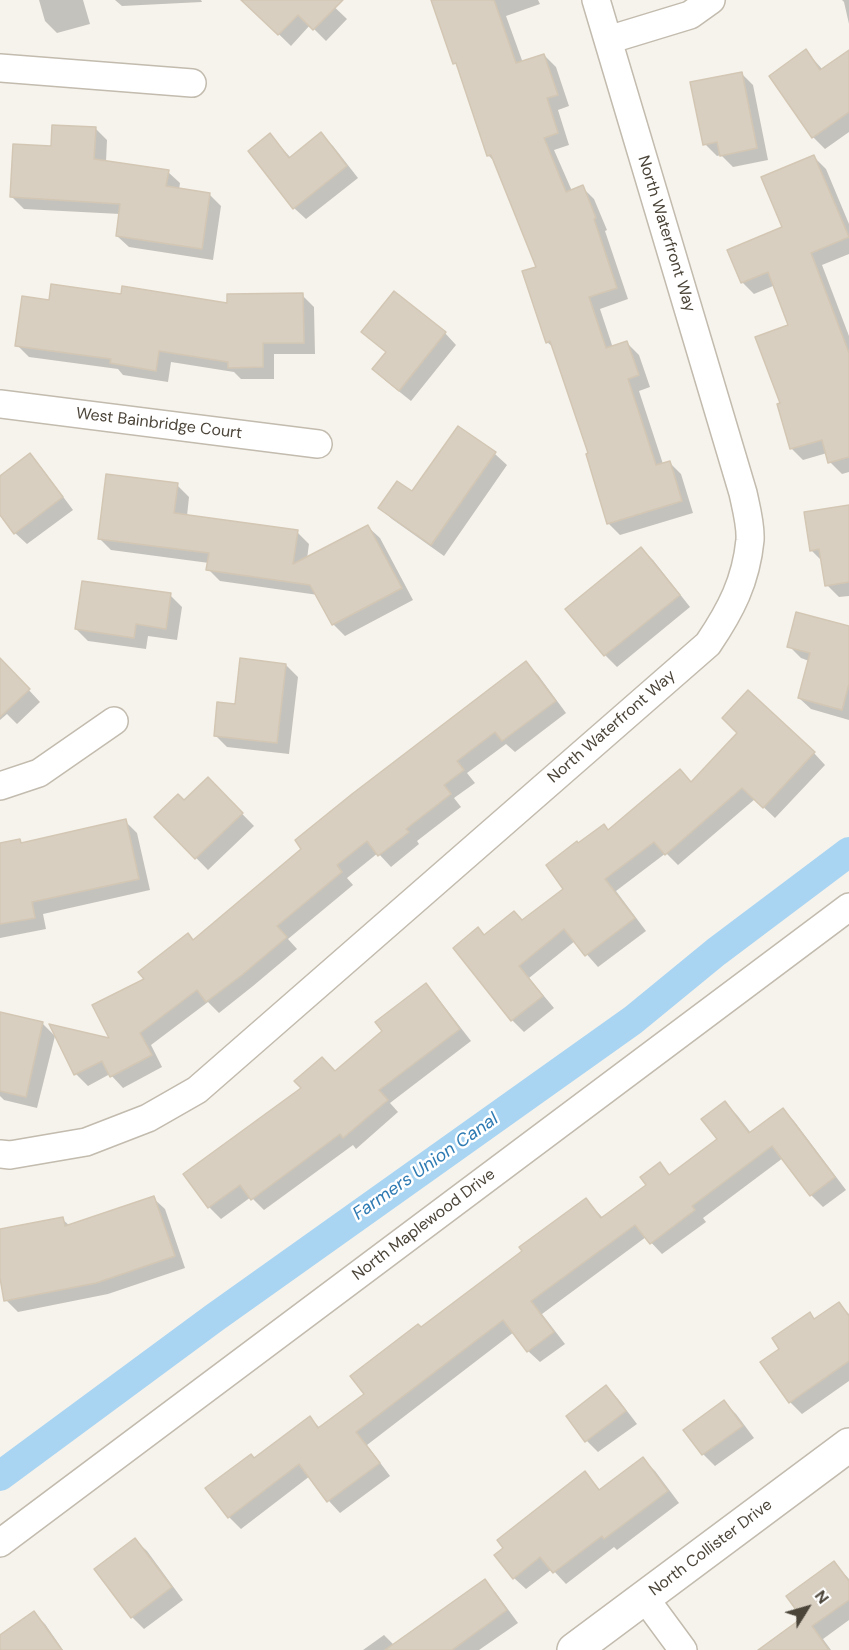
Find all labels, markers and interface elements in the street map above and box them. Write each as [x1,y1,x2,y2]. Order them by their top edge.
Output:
street label: North Waterfront Way [633,153,699,315]
street label: West Bainbridge Court [75,404,243,444]
street label: North Waterfront Way [544,666,680,788]
water label: Farmers Union Canal [349,1109,503,1225]
street label: North Maplewood Drive [349,1165,499,1285]
street label: North Collister Drive [646,1495,776,1601]
north arrow [777,1578,837,1638]
text: N [810,1586,834,1608]

